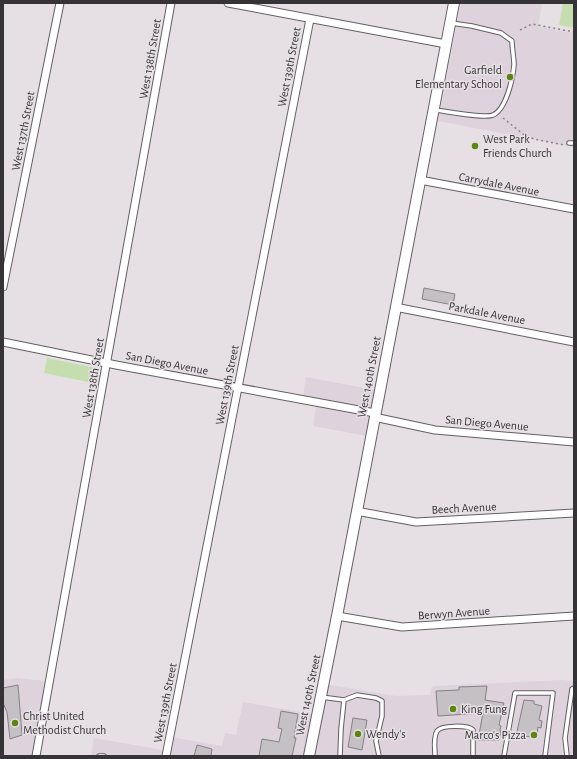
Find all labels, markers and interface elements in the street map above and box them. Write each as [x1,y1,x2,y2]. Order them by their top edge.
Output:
street label: West 138th Street [137,18,163,100]
street label: West 139th Street [275,26,303,108]
place label: Garfield Elementary School [415,64,502,91]
marker: Garfield Elementary School [505,72,515,82]
street label: West 137th Street [9,90,37,172]
place label: West Park Friends Church [483,133,552,159]
marker: West Park Friends Church [470,141,480,151]
street label: Carrydale Avenue [458,170,540,199]
street label: Parkdale Avenue [448,300,526,326]
street label: West 140th Street [355,335,383,419]
street label: West 138th Street [80,337,106,419]
street label: West 139th Street [213,344,241,426]
street label: San Diego Avenue [125,349,209,377]
street label: San Diego Avenue [445,413,529,433]
street label: Beech Avenue [431,500,497,516]
street label: Berwyn Avenue [418,604,491,623]
street label: West 140th Street [294,653,322,737]
street label: West 139th Street [151,662,179,744]
place label: King Fung [461,703,507,715]
marker: King Fung [448,704,458,714]
place label: Christ United Methodist Church [23,710,106,736]
marker: Christ United Methodist Church [10,718,20,728]
place label: Wendy's [366,728,406,741]
marker: Wendy's [353,729,363,739]
place label: Marco's Pizza [465,729,526,741]
marker: Marco's Pizza [529,730,539,740]

